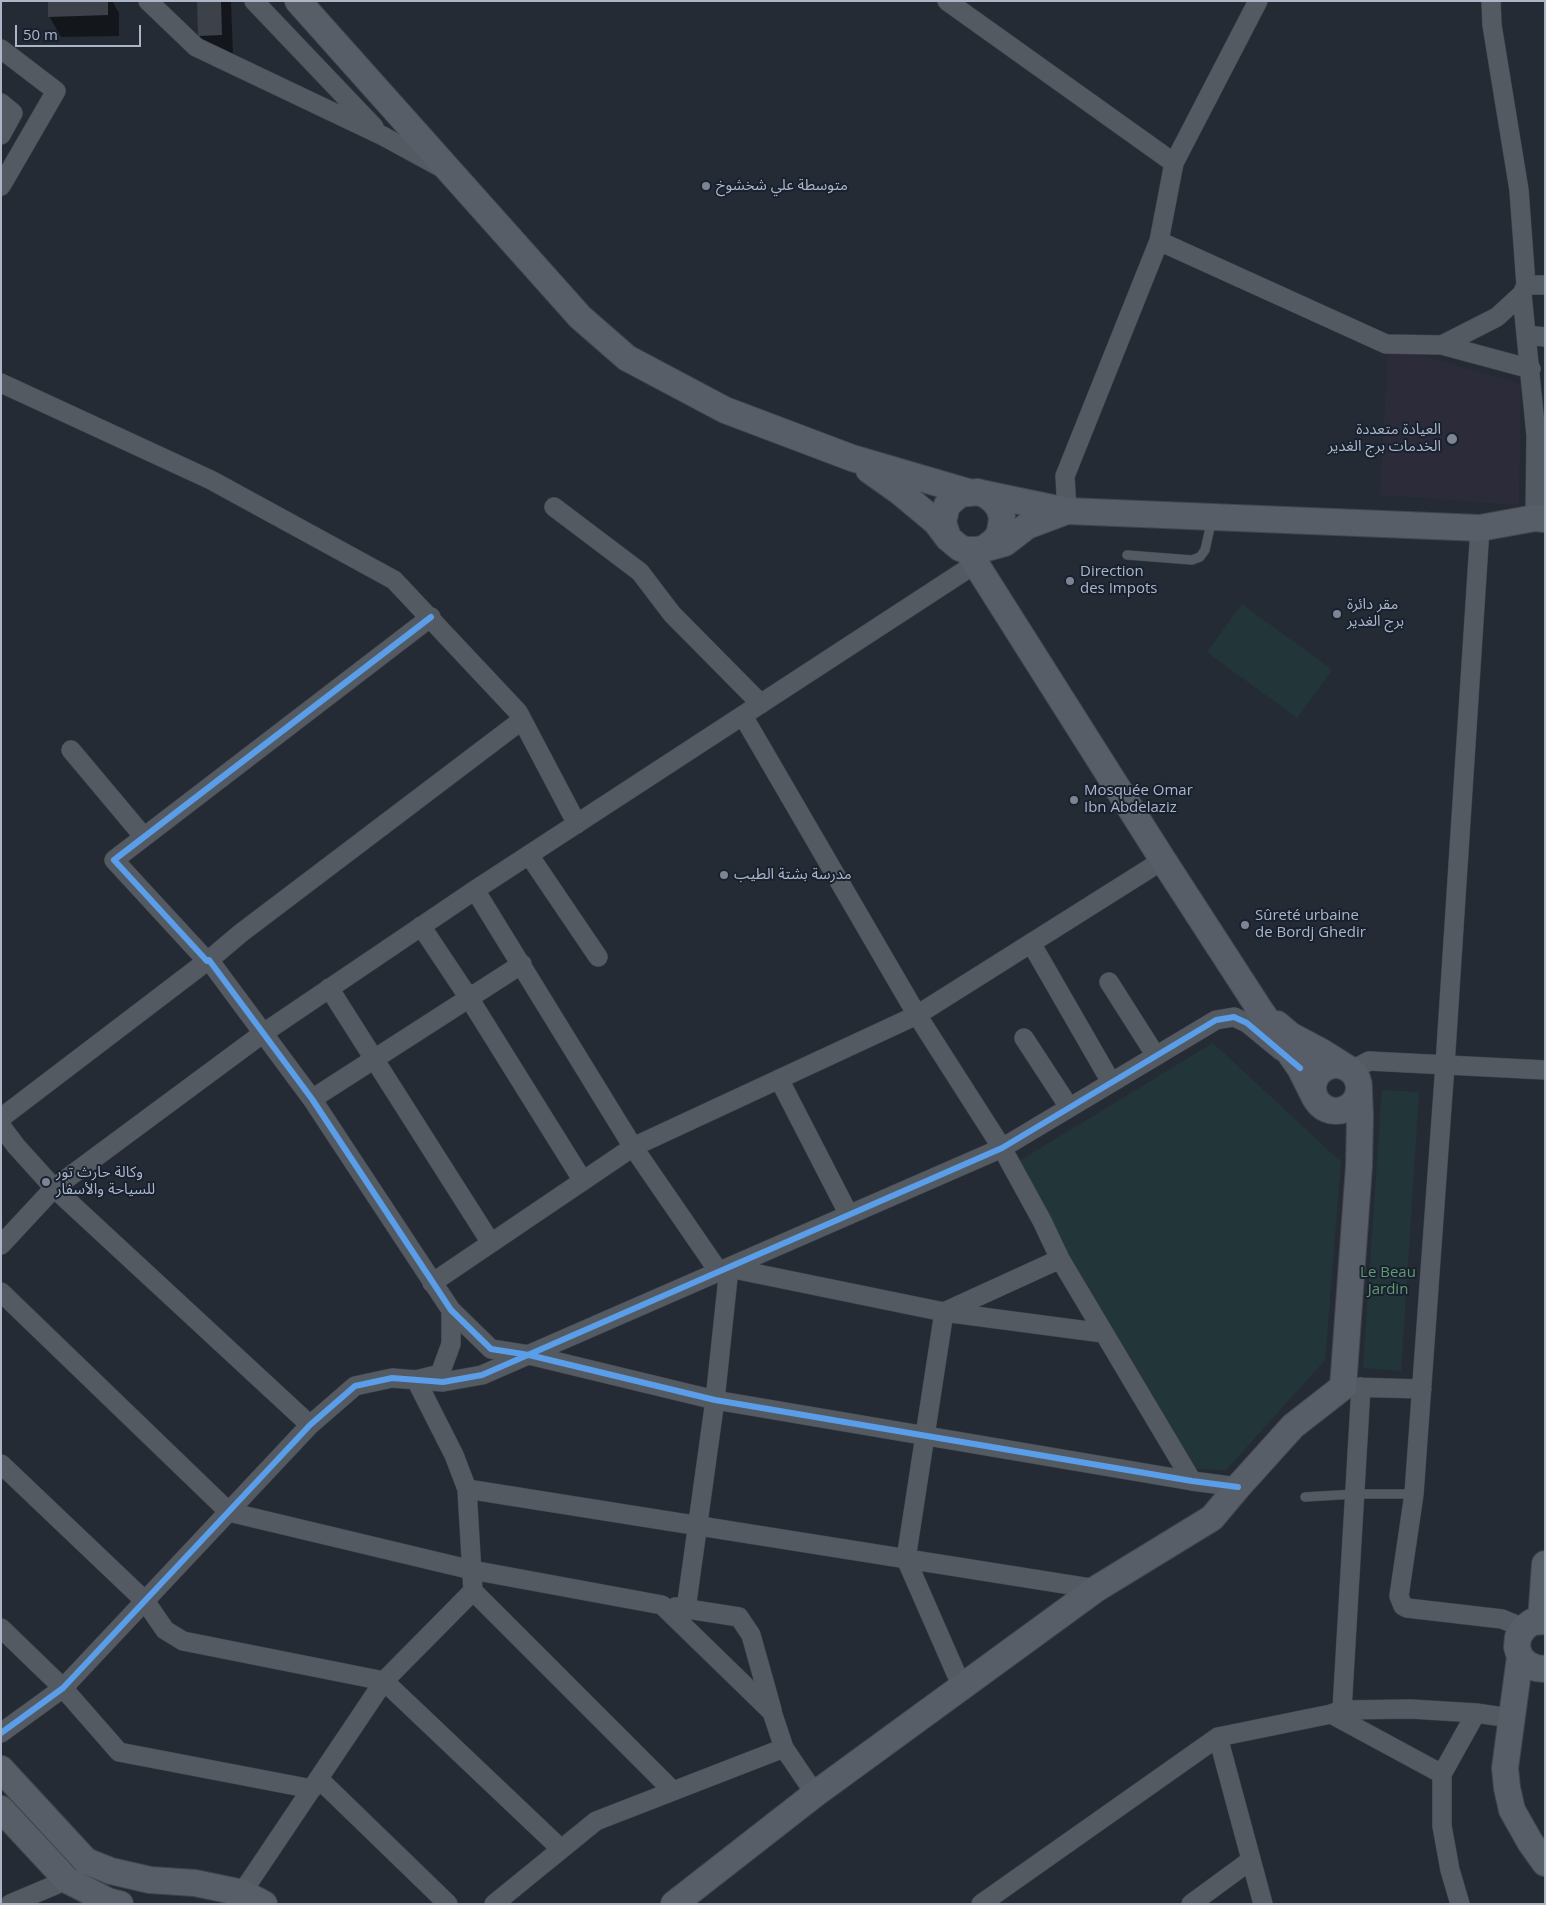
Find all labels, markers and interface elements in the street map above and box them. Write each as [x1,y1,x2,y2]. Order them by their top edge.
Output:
scale bar [18,15,144,47]
text: 50 m [23,24,58,44]
place label: متوسطة علي شخشوخ [716,177,848,195]
marker: متوسطة علي شخشوخ [700,180,712,192]
place label: العيادة متعددة الخدمات برج الغدير [1328,421,1441,456]
marker: العيادة متعددة الخدمات برج الغدير [1445,432,1459,446]
place label: Direction des Impots [1080,563,1157,598]
marker: Direction des Impots [1064,575,1076,587]
place label: مقر دائرة برج الغدير [1347,596,1404,631]
marker: مقر دائرة برج الغدير [1331,608,1343,620]
place label: Mosquée Omar Ibn Abdelaziz [1084,782,1193,817]
marker: Mosquée Omar Ibn Abdelaziz [1068,794,1080,806]
place label: مدرسة بشتة الطيب [734,866,852,884]
marker: مدرسة بشتة الطيب [718,869,730,881]
place label: Sûreté urbaine de Bordj Ghedir [1255,907,1366,942]
marker: Sûreté urbaine de Bordj Ghedir [1239,919,1251,931]
place label: وكالة حارث تور للسياحة والأسفار [56,1164,155,1199]
marker: وكالة حارث تور للسياحة والأسفار [40,1176,52,1188]
park label: Le Beau Jardin [1360,1264,1416,1299]

